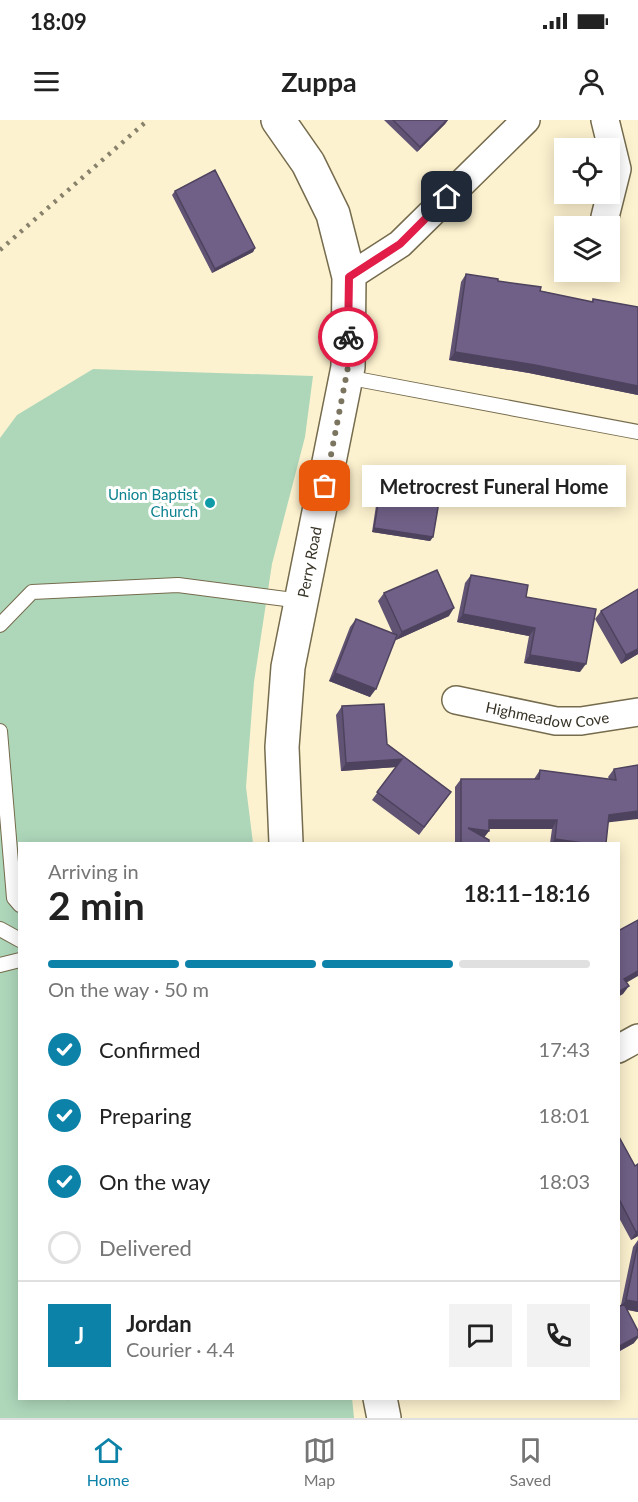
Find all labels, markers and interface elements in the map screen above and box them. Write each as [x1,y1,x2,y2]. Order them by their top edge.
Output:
text: 18:09 [30,8,87,35]
icon: menu [30,65,63,98]
text: Zuppa [281,65,357,98]
icon: person [575,65,608,98]
map controls [554,138,620,282]
button: locate [554,138,620,204]
pin [421,171,472,222]
icon: home [430,180,463,213]
button: layers [554,216,620,282]
courier [318,307,378,367]
icon: bike [332,321,365,354]
pin [299,460,350,511]
callout: Metrocrest Funeral Home [361,465,625,507]
icon: bag [308,469,341,502]
text: Metrocrest Funeral Home [379,474,609,498]
place label: Union Baptist Church [108,485,199,520]
marker: Union Baptist Church [203,496,217,510]
street label: Perry Road [293,525,325,599]
street label: Highmeadow Cove [484,697,610,731]
text: Arriving in [48,859,139,883]
text: 18:11–18:16 [464,880,590,907]
text: 2 min [48,882,145,928]
text: On the way · 50 m [48,977,209,1001]
icon: check [48,1033,81,1066]
text: Confirmed [99,1036,201,1063]
text: 17:43 [539,1037,590,1061]
icon: check [48,1099,81,1132]
text: Preparing [99,1102,191,1129]
text: 18:01 [539,1103,590,1127]
icon: check [48,1165,81,1198]
text: On the way [99,1168,210,1195]
text: 18:03 [539,1169,590,1193]
text: Delivered [99,1234,192,1261]
button: chat [449,1304,512,1367]
button: phone [527,1304,590,1367]
text: Jordan [126,1310,192,1337]
text: J [75,1322,84,1349]
text: Courier · 4.4 [126,1337,235,1361]
tab: Home [87,1434,129,1489]
tab: Map [303,1434,336,1489]
tab: Saved [509,1434,551,1489]

